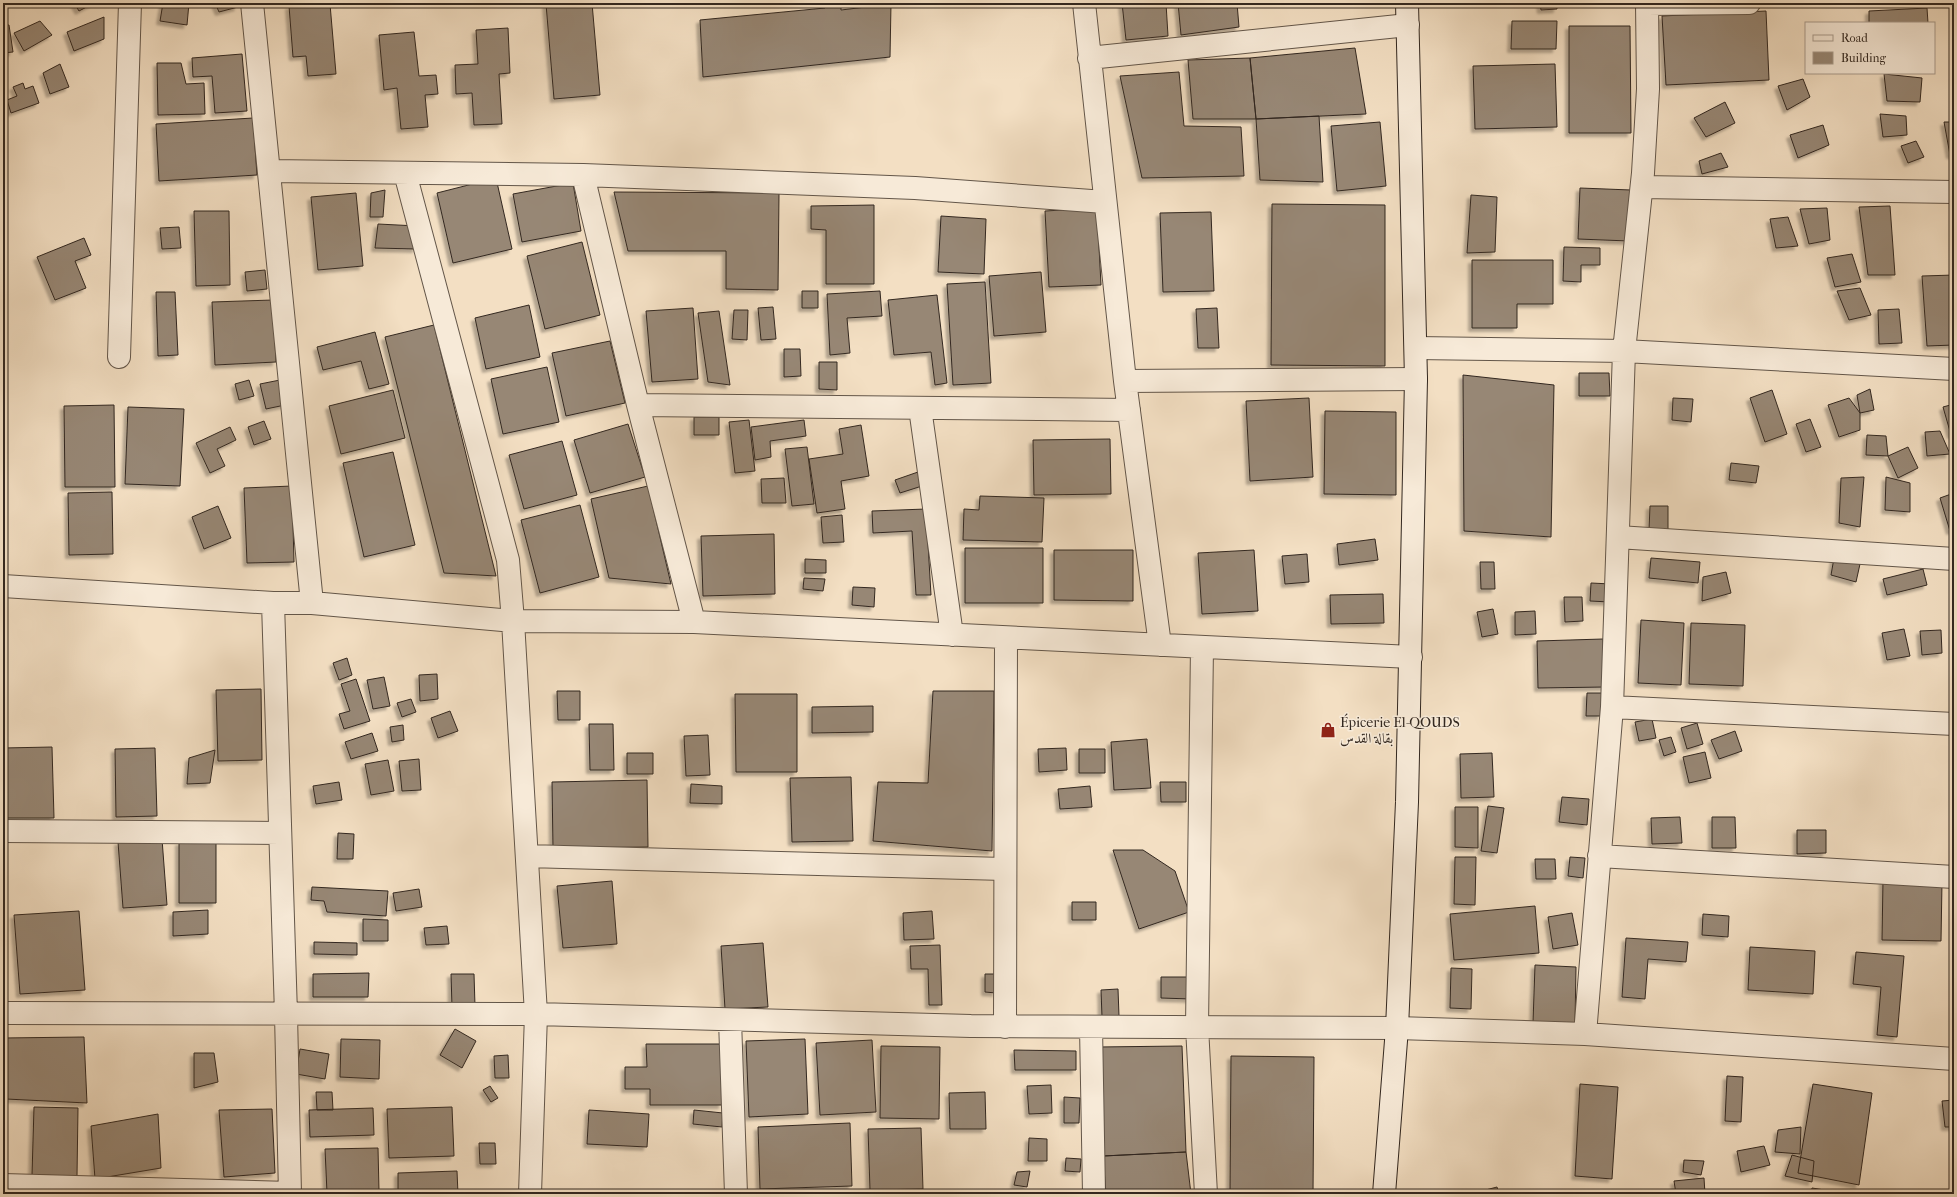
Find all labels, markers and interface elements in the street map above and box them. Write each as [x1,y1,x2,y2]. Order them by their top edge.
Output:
legend [1805,22,1935,74]
text: Road [1841,31,1868,45]
text: Building [1841,51,1886,65]
place label: Épicerie El-QOUDS بقالة القدس [1340,713,1460,747]
shop icon: Épicerie El-QOUDS بقالة القدس [1319,721,1337,739]

